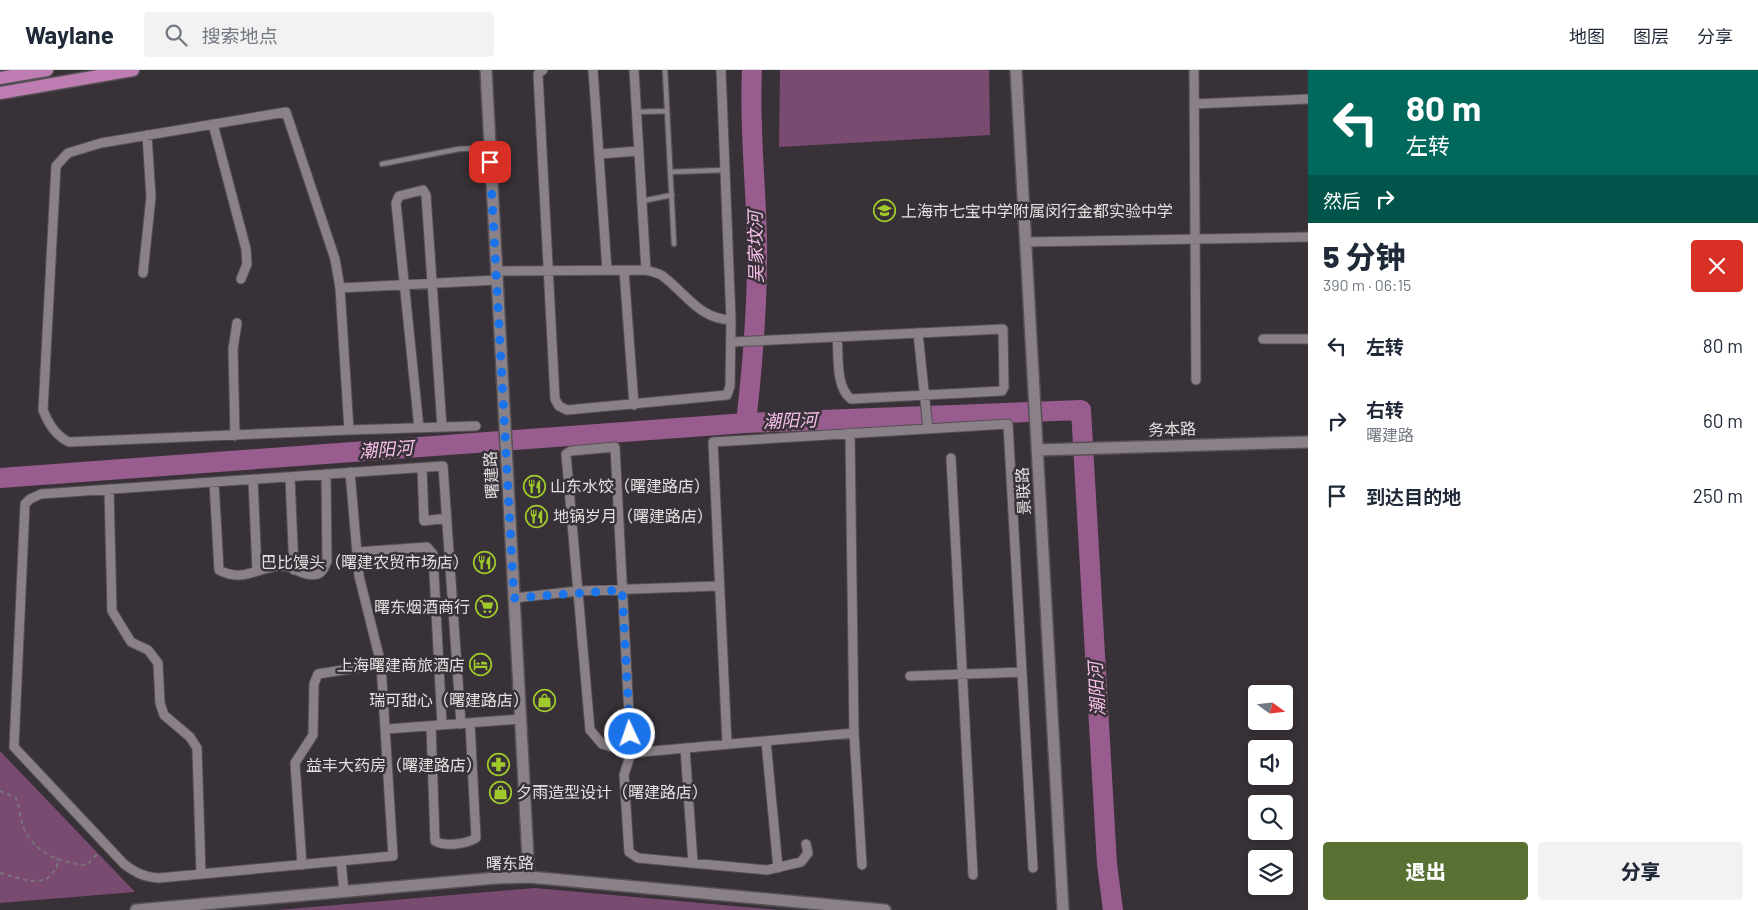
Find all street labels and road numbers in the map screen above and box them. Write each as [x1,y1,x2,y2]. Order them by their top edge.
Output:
street label: 务本路 [1148,418,1196,439]
street label: 曙建路 [480,451,501,499]
street label: 景联路 [1012,467,1033,515]
street label: 曙东路 [486,853,534,872]

